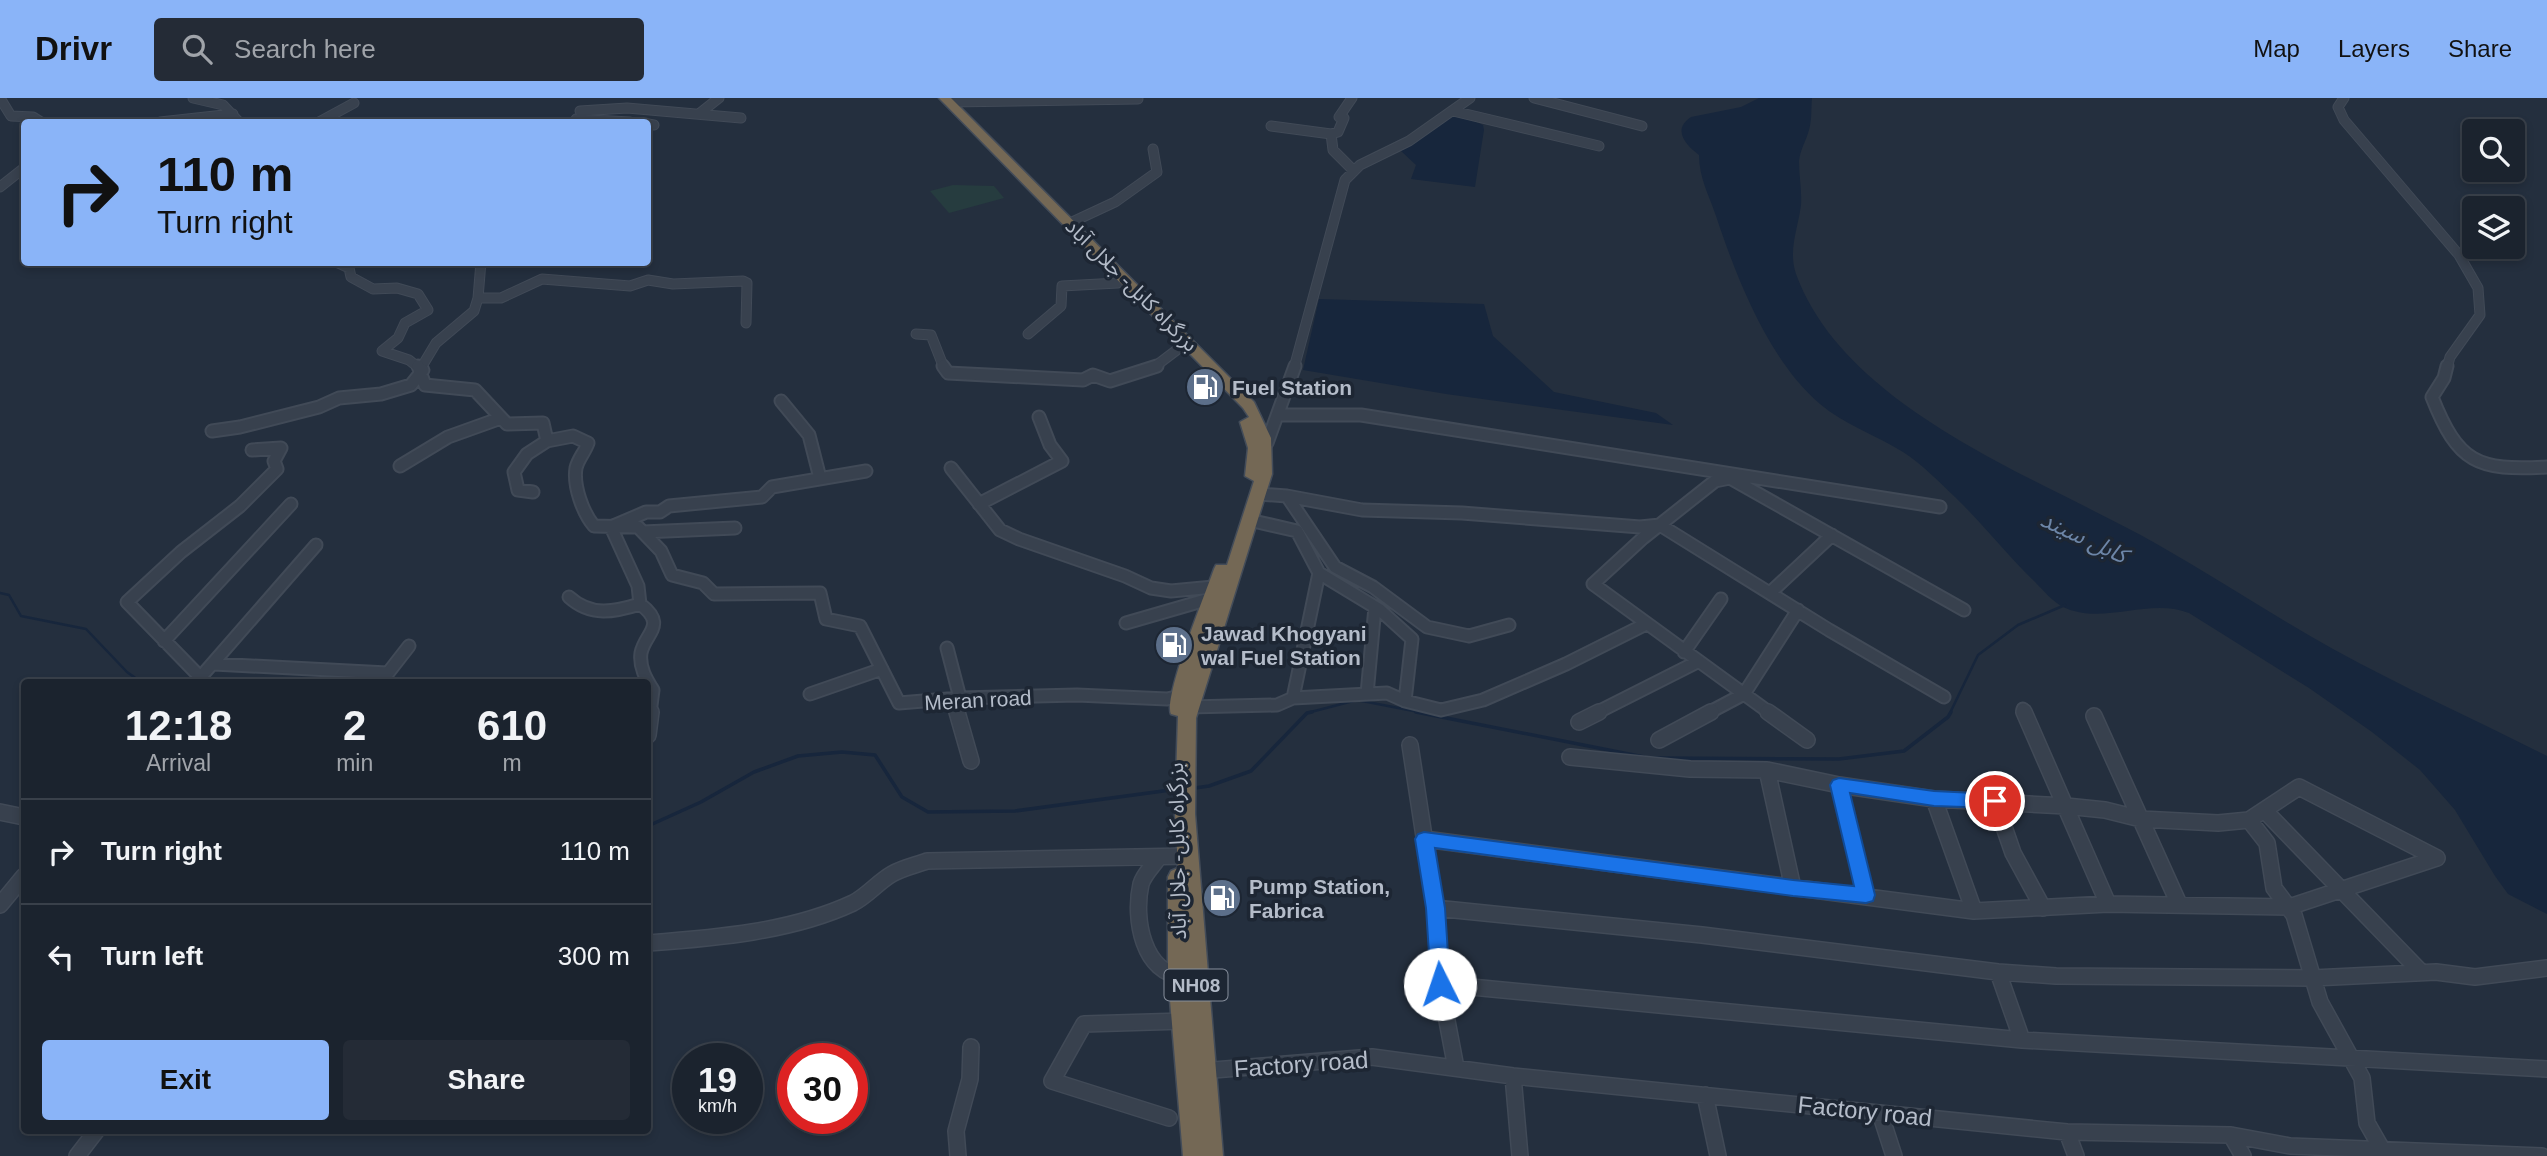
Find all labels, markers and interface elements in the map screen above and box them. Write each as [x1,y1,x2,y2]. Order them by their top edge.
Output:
search box [154,18,644,81]
text: Drivr [35,30,112,67]
icon: search [178,30,216,68]
text: Search here [234,34,376,64]
text: Map [2253,35,2300,62]
text: Layers [2338,35,2410,62]
text: Share [2448,35,2512,62]
map controls [2462,119,2525,259]
button: search [2462,119,2525,182]
icon: right [42,147,133,238]
text: 110 m [157,147,293,201]
button: layers [2462,196,2525,259]
text: Turn right [157,204,293,240]
street label: بزرگراه کابل- جلال آباد [1060,214,1203,357]
fuel station icon: Fuel Station [1184,366,1226,408]
place label: Fuel Station [1232,376,1352,399]
water label: کابل سيند [2036,506,2135,571]
place label: Jawad Khogyani wal Fuel Station [1200,622,1367,669]
fuel station icon: Jawad Khogyani wal Fuel Station [1153,624,1195,666]
street label: Meran road [924,686,1032,714]
text: 12:18 [125,702,232,749]
text: 2 [343,702,366,749]
text: 610 [477,702,547,749]
text: Arrival [146,750,211,776]
text: min [336,750,373,776]
text: m [503,750,522,776]
street label: بزرگراه کابل- جلال آباد [1164,762,1191,940]
pin [1965,771,2025,831]
icon: arrive [1976,782,2014,820]
icon: right [42,833,80,871]
text: Turn right [101,836,222,866]
text: 110 m [560,836,630,866]
place label: Pump Station, Fabrica [1249,875,1390,922]
fuel station icon: Pump Station, Fabrica [1201,877,1243,919]
icon: left [42,938,80,976]
text: Turn left [101,941,203,971]
text: 300 m [558,941,630,971]
position arrow [1403,947,1477,1021]
road number: NH08 [1164,970,1228,1000]
button: Exit [42,1040,329,1120]
button: Share [343,1040,630,1120]
speed limit sign: 30 [777,1043,868,1134]
street label: Factory road [1233,1046,1369,1082]
text: 19 [698,1060,737,1099]
street label: Factory road [1797,1091,1933,1131]
text: km/h [698,1096,737,1116]

